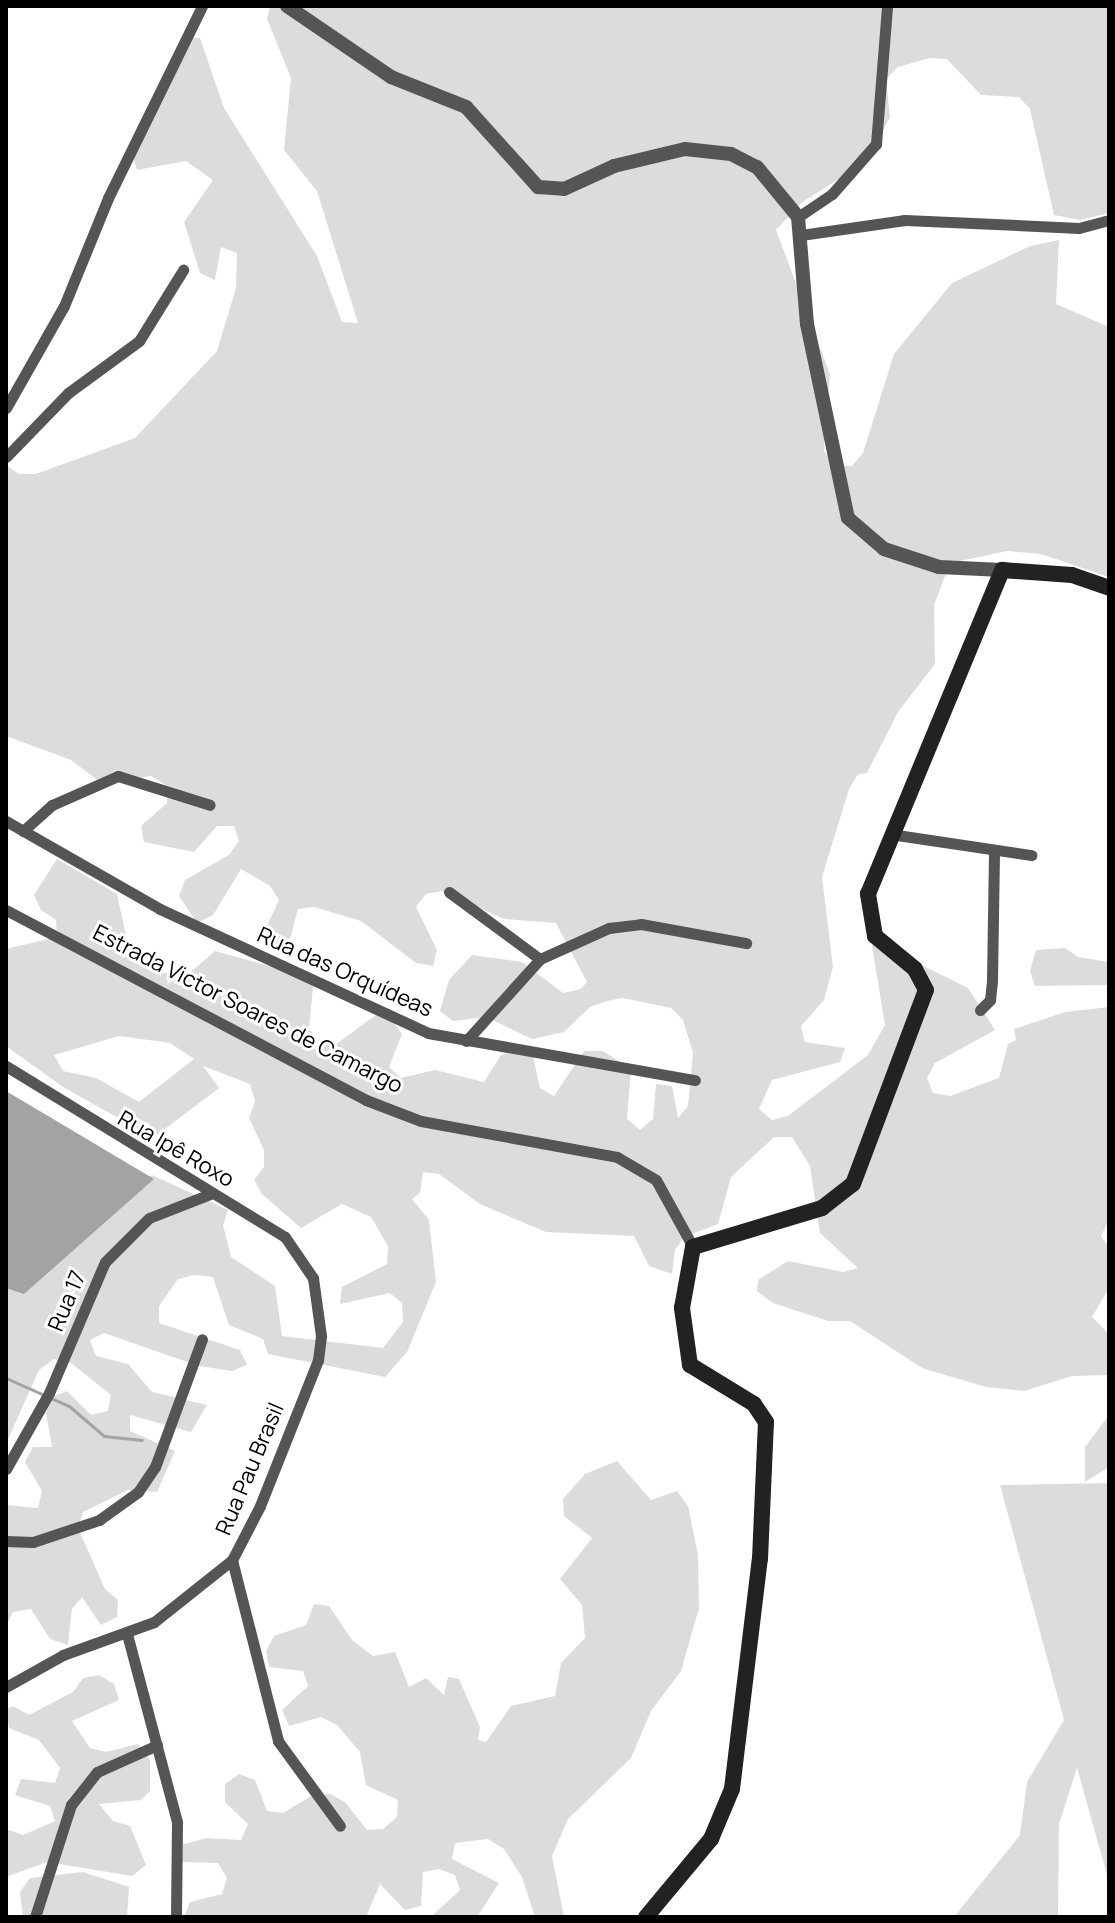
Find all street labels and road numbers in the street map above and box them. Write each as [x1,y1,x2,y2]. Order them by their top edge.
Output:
street label: Estrada Victor Soares de Camargo [89,919,407,1099]
street label: Rua das Orquídeas [253,921,437,1023]
street label: Rua Ipê Roxo [113,1105,239,1193]
street label: Rua 17 [43,1267,91,1335]
street label: Rua Pau Brasil [210,1399,290,1539]

